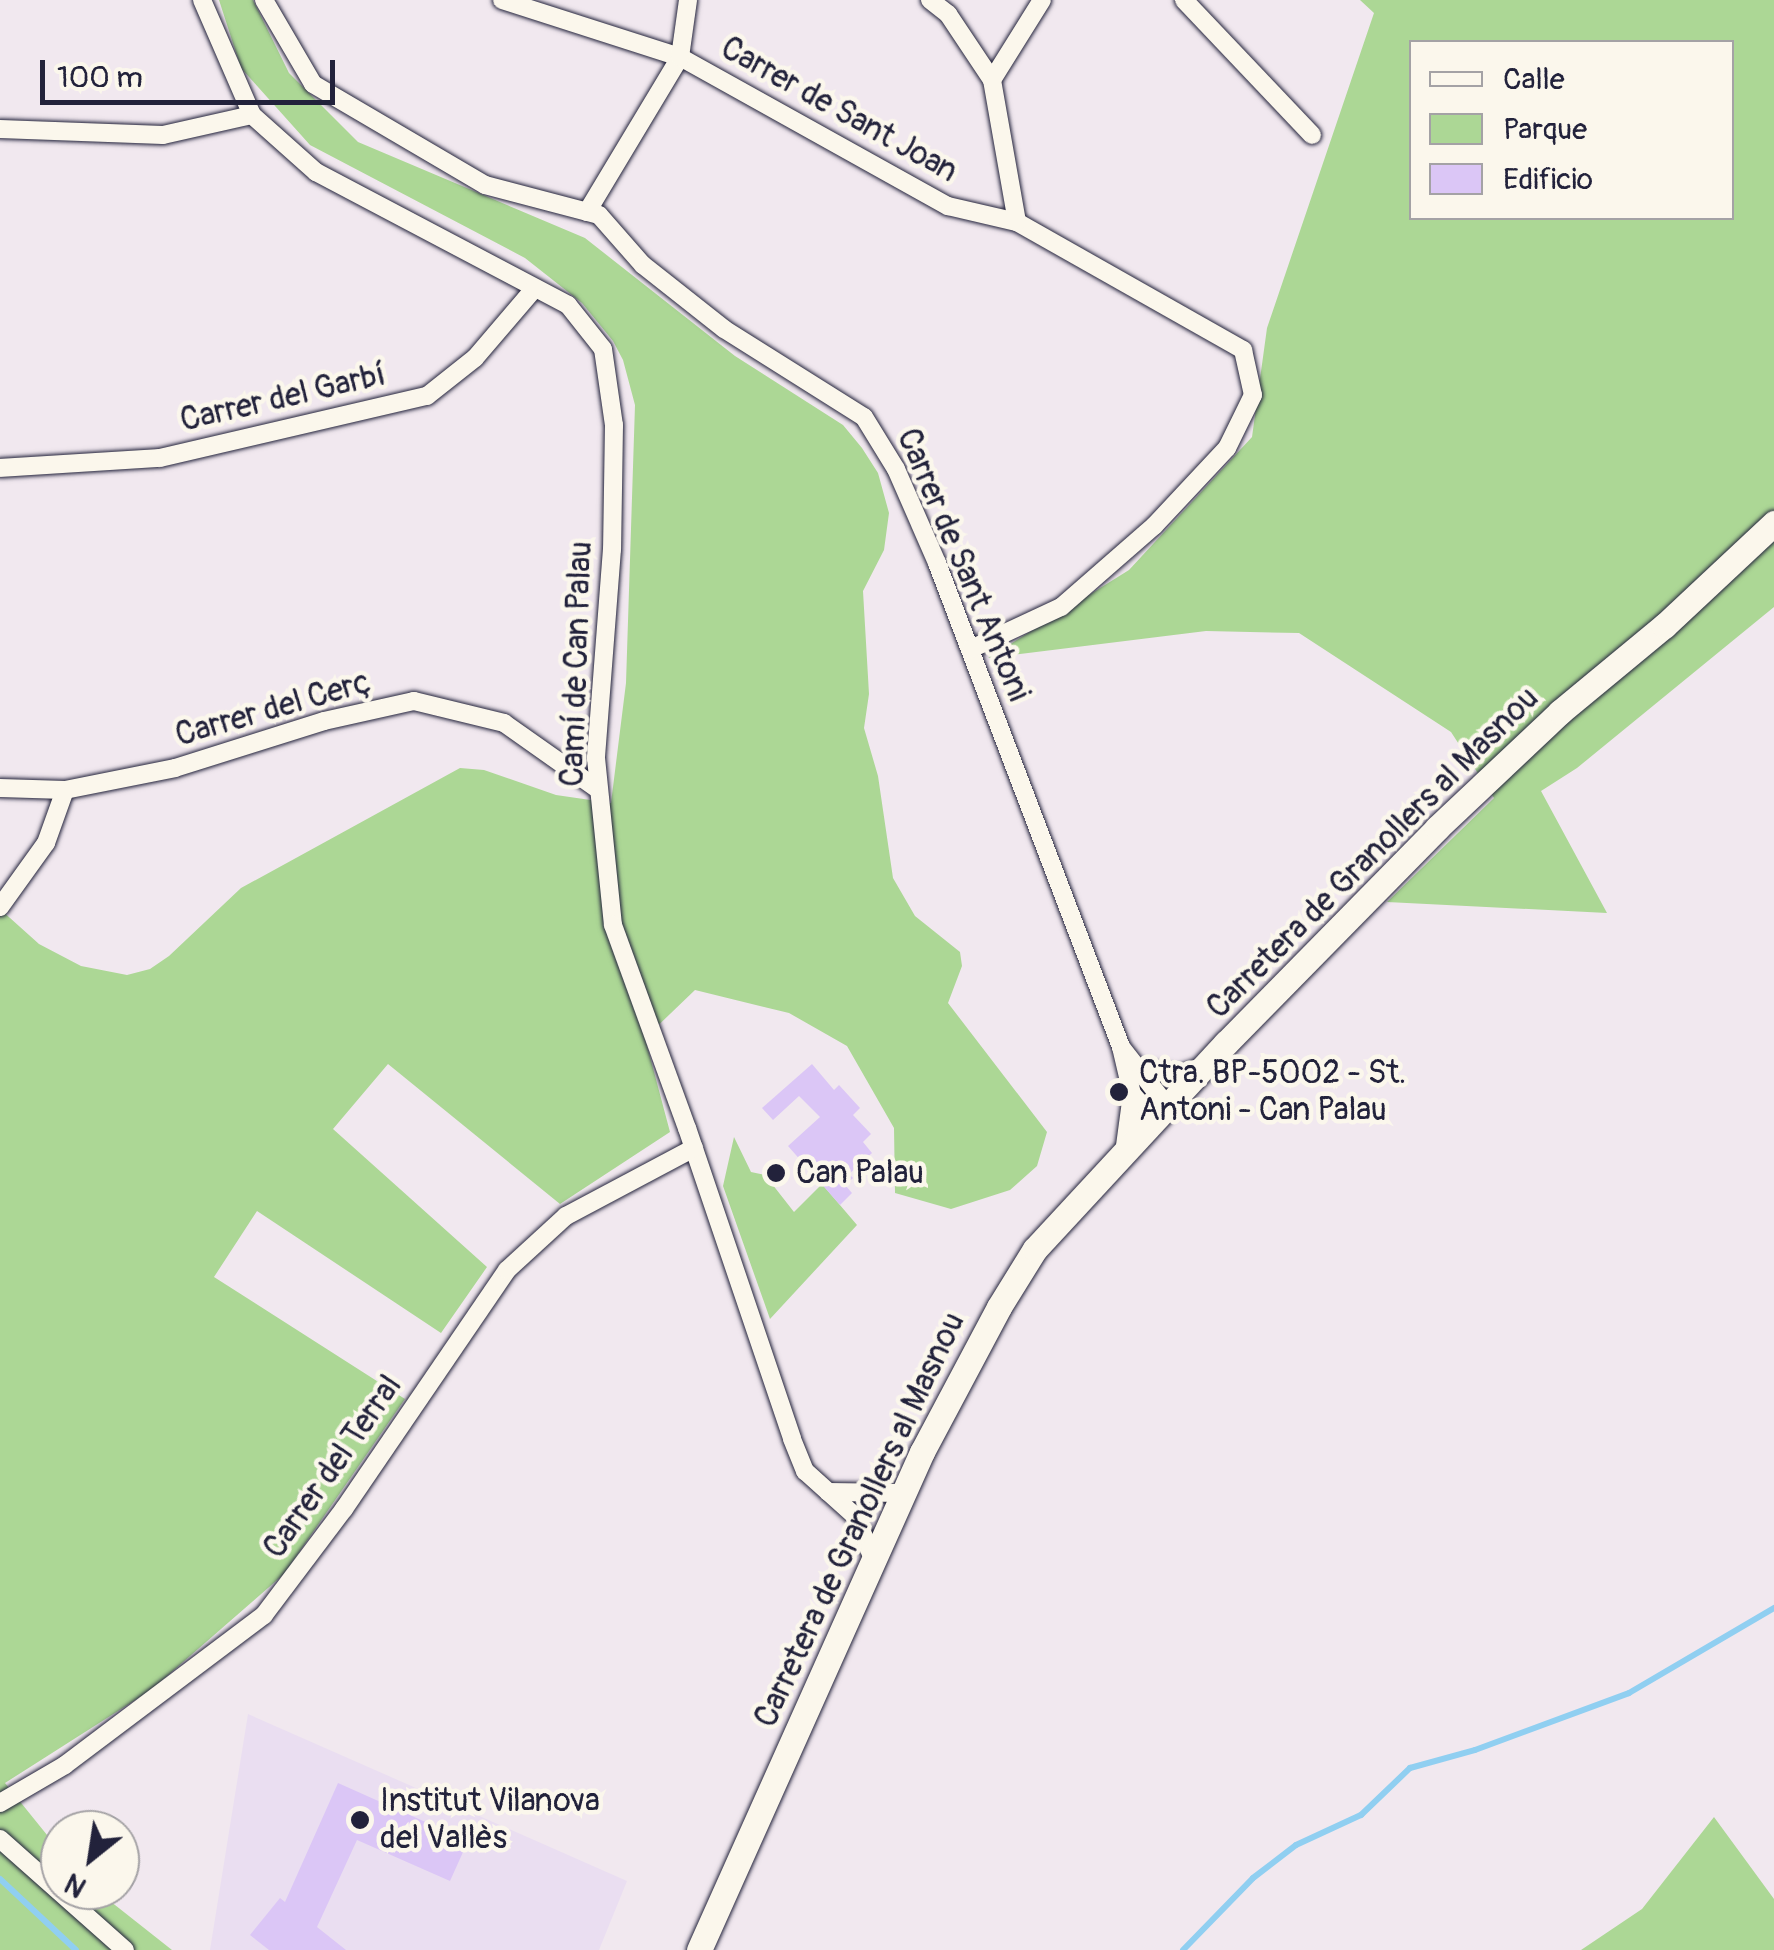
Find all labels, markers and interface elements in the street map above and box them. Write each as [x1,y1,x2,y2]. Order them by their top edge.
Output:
street label: Carrer de Sant Joan [714,29,964,191]
scale bar [45,40,340,102]
legend [1409,40,1734,220]
text: 100 m [57,59,143,96]
text: Calle [1503,61,1565,98]
text: Parque [1503,111,1587,148]
text: Edificio [1503,161,1593,198]
street label: Carrer del Garbí [177,356,389,440]
street label: Carrer de Sant Antoni [888,423,1038,707]
street label: Camí de Can Palau [554,541,600,787]
street label: Carrer del Cerç [171,663,375,755]
street label: Carretera de Granollers al Masnou [1199,679,1547,1027]
place label: Ctra. BP-5002 - St. Antoni - Can Palau [1139,1055,1406,1130]
marker: Ctra. BP-5002 - St. Antoni - Can Palau [1108,1081,1130,1103]
place label: Can Palau [796,1154,924,1192]
marker: Can Palau [765,1162,787,1184]
street label: Carretera de Granollers al Masnou [747,1307,973,1733]
street label: Carrer del Terral [256,1368,410,1566]
place label: Institut Vilanova del Vallès [380,1783,600,1858]
marker: Institut Vilanova del Vallès [349,1809,371,1831]
north arrow [40,1810,140,1910]
text: N [59,1865,93,1905]

